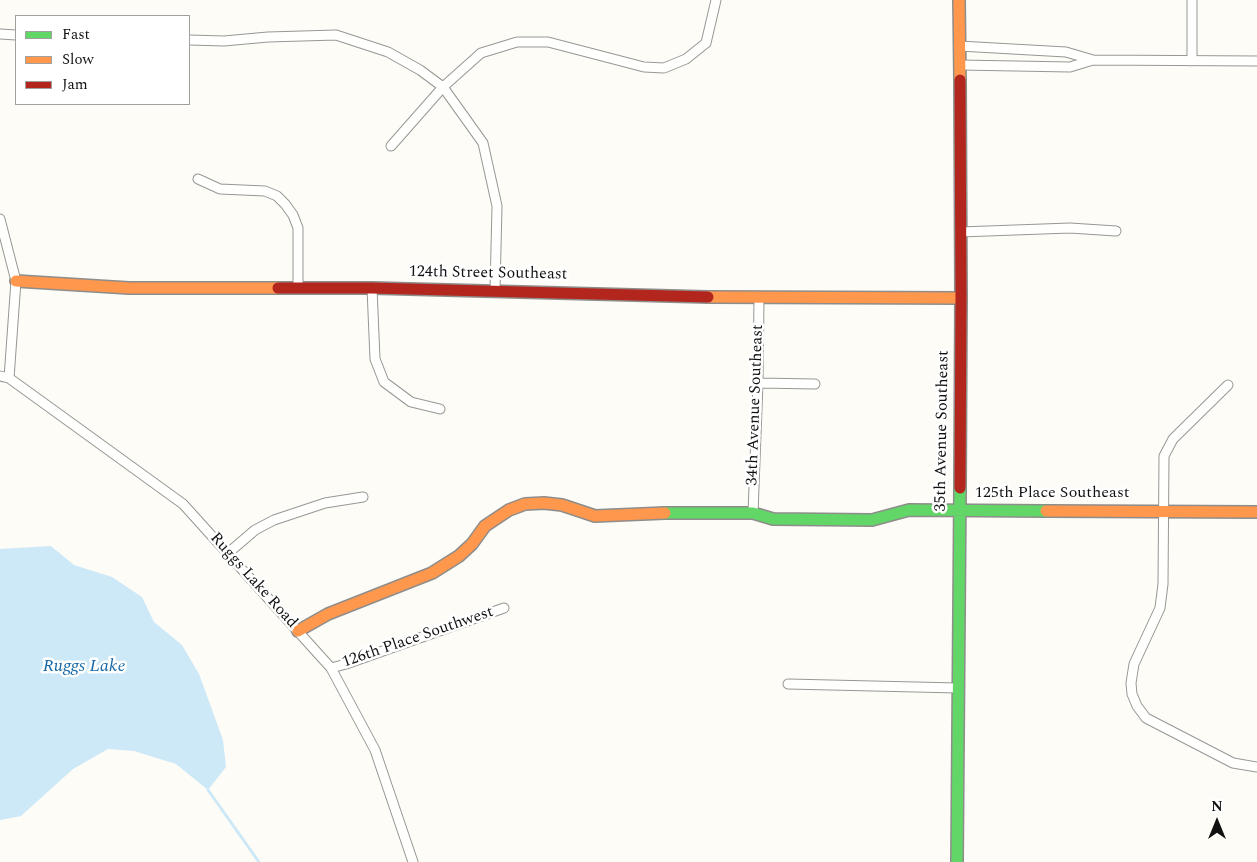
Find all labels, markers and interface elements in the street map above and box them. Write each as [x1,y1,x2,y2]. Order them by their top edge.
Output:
legend [15,15,190,105]
text: Fast [62,23,90,46]
text: Slow [62,48,94,71]
text: Jam [62,73,88,96]
street label: 124th Street Southeast [409,263,567,285]
street label: 34th Avenue Southeast [744,324,768,486]
street label: 35th Avenue Southeast [932,350,954,512]
street label: 125th Place Southeast [975,484,1129,504]
street label: Ruggs Lake Road [205,529,301,633]
street label: 126th Place Southwest [340,603,496,673]
water label: Ruggs Lake [43,656,125,678]
text: N [1211,796,1223,817]
north arrow [1192,797,1242,847]

